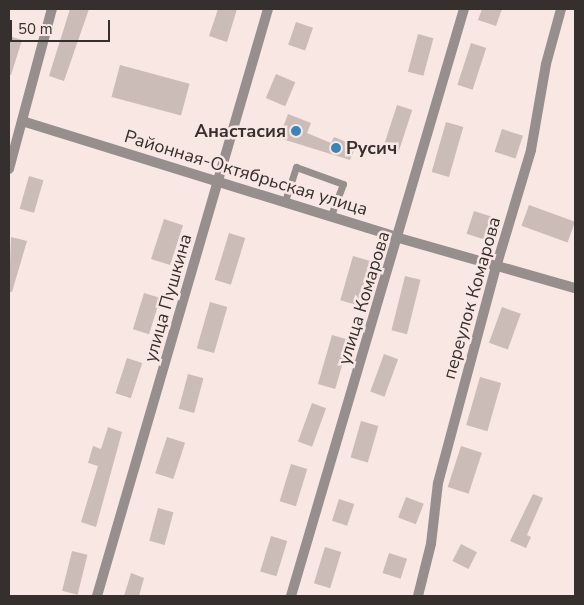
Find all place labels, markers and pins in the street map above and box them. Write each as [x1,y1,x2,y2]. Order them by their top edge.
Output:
place label: Анастасия [194,120,286,142]
marker: Анастасия [290,125,302,137]
place label: Русич [346,137,397,159]
marker: Русич [330,142,342,154]

